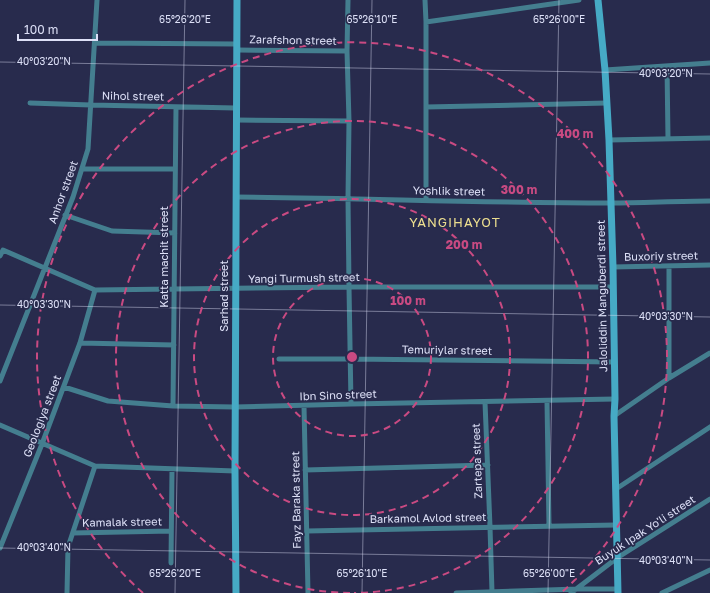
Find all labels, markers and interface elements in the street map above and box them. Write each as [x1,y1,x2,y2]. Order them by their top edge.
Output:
text: 65°26'20"E [159,13,211,25]
text: 65°26'10"E [347,13,397,25]
text: 65°26'00"E [533,13,585,25]
scale bar [18,16,97,42]
text: 100 m [24,22,58,37]
street label: Zarafshon street [249,32,337,47]
text: 40°03'20"N [17,55,71,67]
text: 40°03'20"N [639,67,693,79]
street label: Nihol street [102,88,164,103]
text: 400 m [557,126,593,141]
street label: Anhor street [45,159,80,225]
text: 300 m [501,182,537,197]
street label: Yoshlik street [413,183,485,198]
street label: Katta machit street [157,206,170,308]
district label: YANGIHAYOT [409,214,501,230]
street label: Jaloliddin Manguberdi street [594,220,609,372]
text: 200 m [446,237,482,252]
street label: Buxoriy street [624,248,698,263]
street label: Sarhad street [217,260,230,332]
street label: Yangi Turmush street [248,270,360,285]
text: 100 m [390,293,426,308]
text: 40°03'30"N [17,298,71,310]
text: 40°03'30"N [639,310,693,322]
street label: Temuriylar street [402,342,492,357]
centre of rings [345,350,359,364]
street label: Geologiya street [20,373,63,459]
street label: Ibn Sino street [299,387,377,402]
street label: Zartepa street [469,423,484,499]
street label: Fayz Baraka street [288,451,303,549]
street label: Buyuk Ipak Yo'li street [592,492,697,567]
street label: Barkamol Avlod street [370,510,486,525]
street label: Kamalak street [82,514,162,529]
text: 40°03'40"N [17,541,71,553]
text: 40°03'40"N [639,554,693,566]
text: 65°26'20"E [149,567,201,579]
text: 65°26'10"E [337,567,387,579]
text: 65°26'00"E [523,567,575,579]

